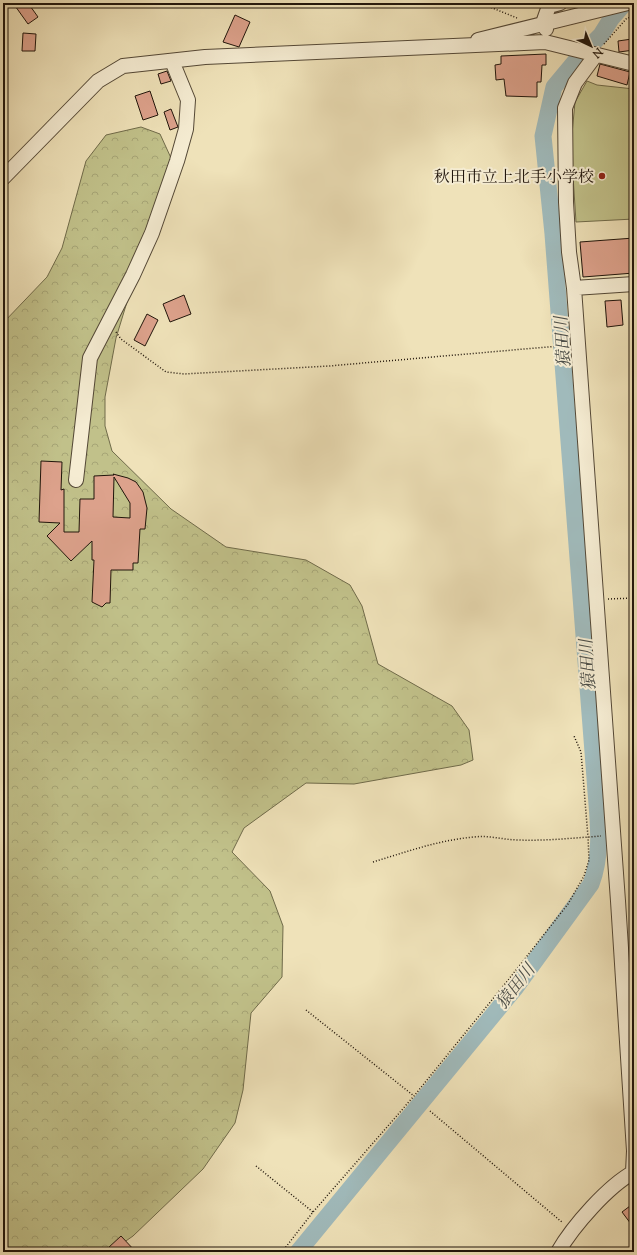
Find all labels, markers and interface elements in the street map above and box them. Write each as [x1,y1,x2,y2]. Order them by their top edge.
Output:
north arrow [571,26,611,66]
text: N [588,43,607,61]
place label: 秋田市立上北手小学校 [434,167,594,190]
marker: 秋田市立上北手小学校 [597,171,607,181]
water label: 猿田川 [550,314,578,368]
water label: 猿田川 [575,637,603,691]
water label: 猿田川 [491,958,543,1015]

